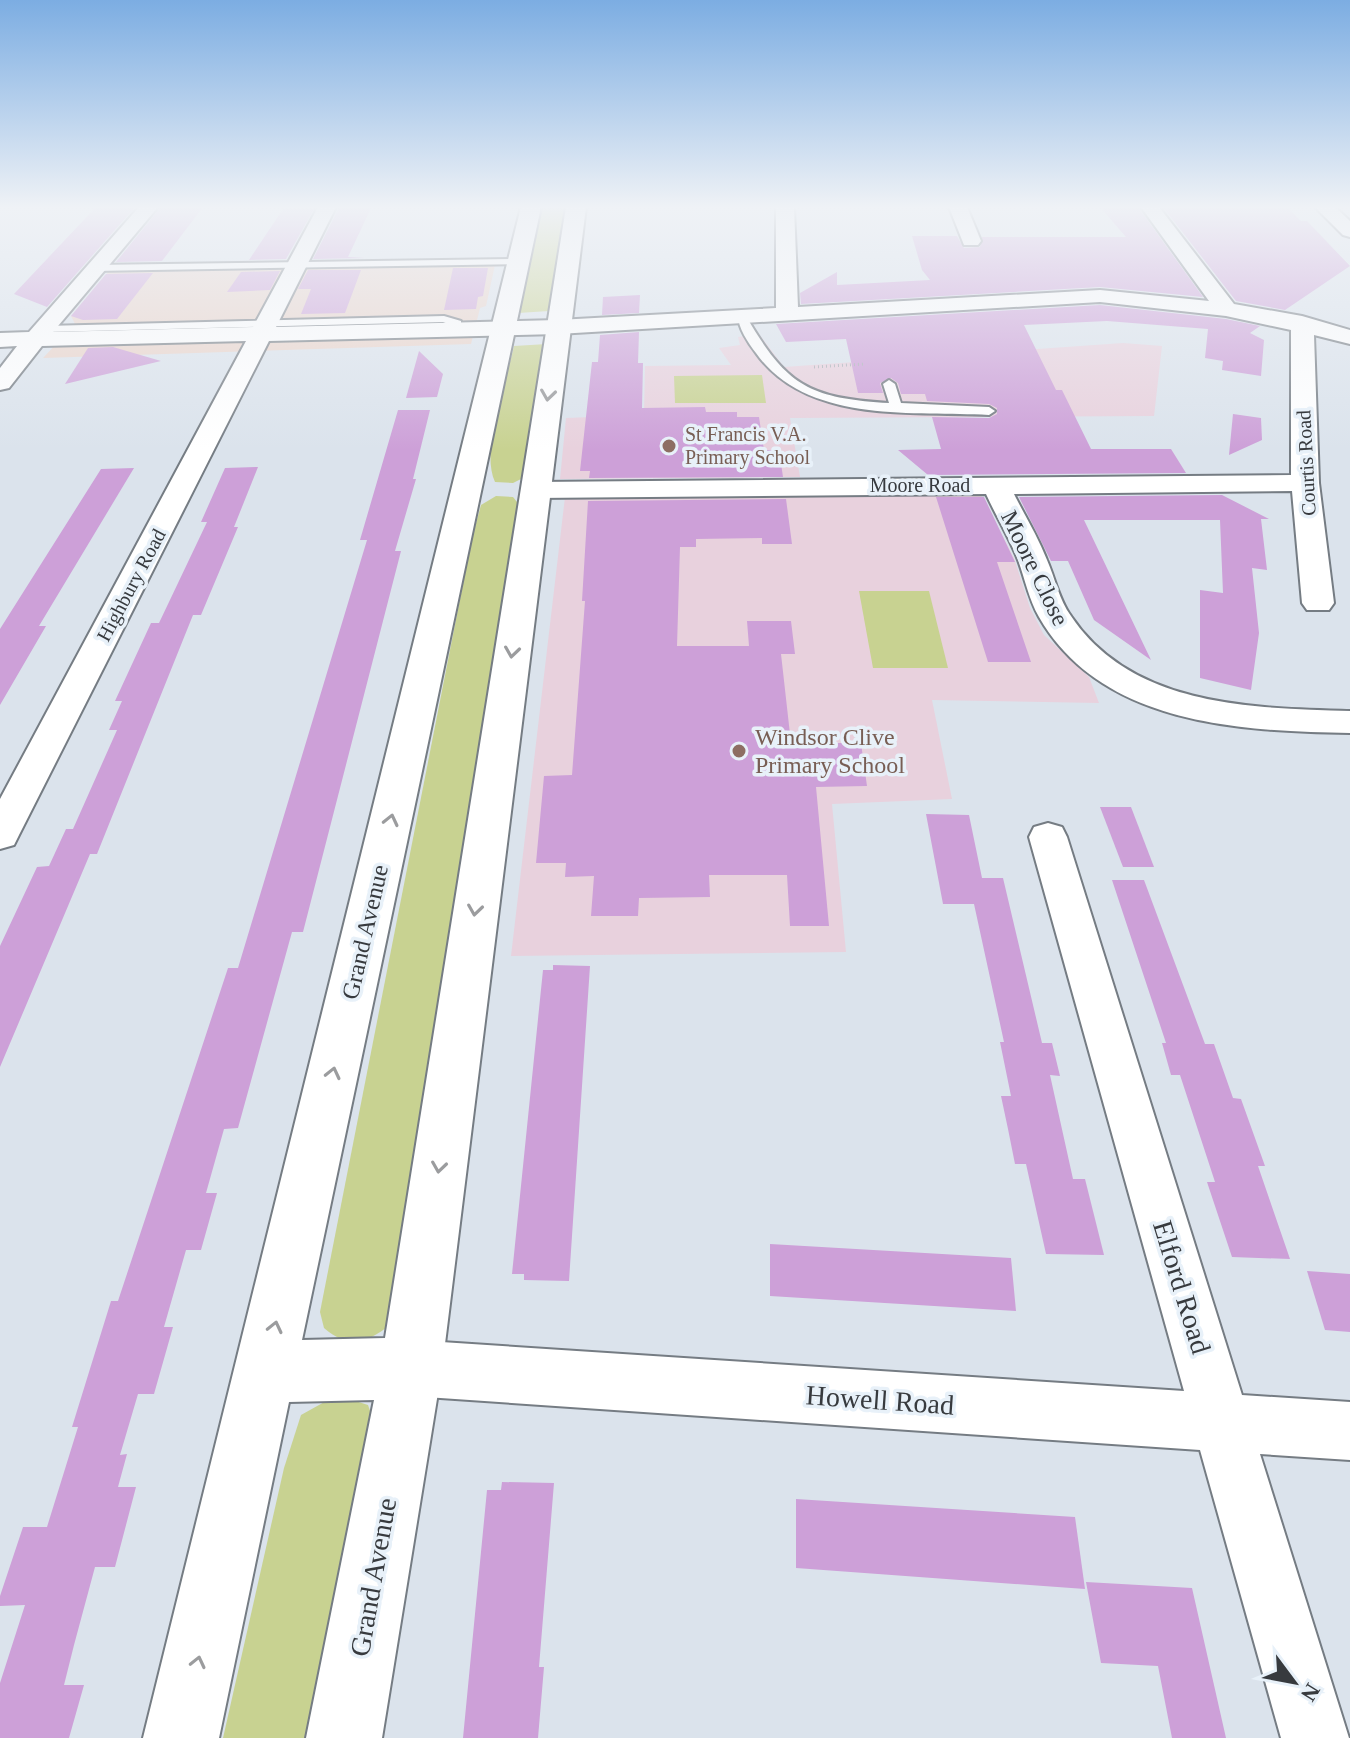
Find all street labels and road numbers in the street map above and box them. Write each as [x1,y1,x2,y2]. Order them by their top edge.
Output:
street label: Courtis Road [1292,409,1320,517]
street label: Moore Road [870,474,970,496]
street label: Moore Close [996,506,1074,630]
street label: Highbury Road [92,525,171,645]
street label: Grand Avenue [337,862,393,1002]
street label: Elford Road [1147,1217,1217,1357]
street label: Howell Road [805,1379,955,1421]
street label: Grand Avenue [344,1495,402,1659]

